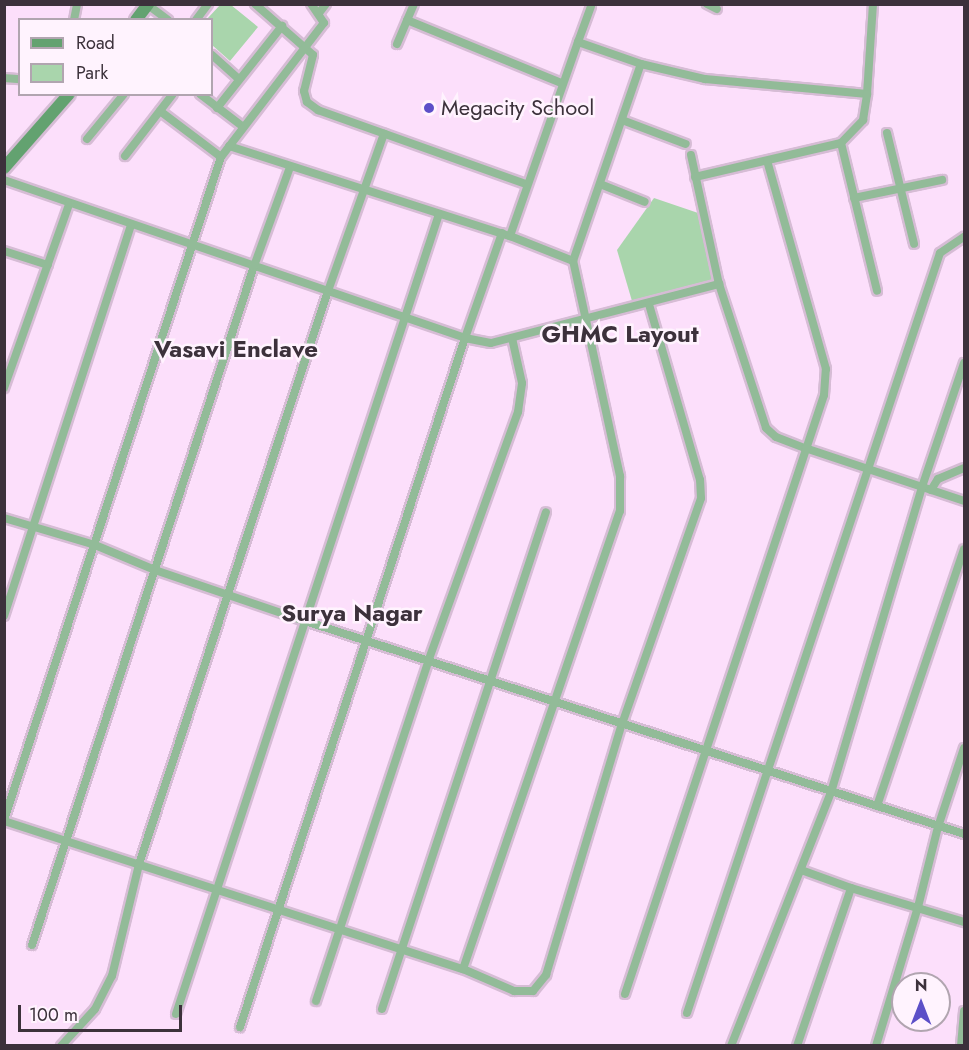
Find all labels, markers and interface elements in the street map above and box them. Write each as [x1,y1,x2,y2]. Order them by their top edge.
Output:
legend [18,18,213,96]
text: Road [76,30,115,56]
text: Park [76,60,108,86]
place label: Megacity School [441,95,594,121]
marker: Megacity School [422,101,436,115]
district label: GHMC Layout [541,320,699,348]
district label: Vasavi Enclave [154,335,318,363]
district label: Surya Nagar [281,599,423,627]
north arrow [891,972,951,1032]
text: N [915,974,927,997]
scale bar [21,993,184,1031]
text: 100 m [29,1002,78,1028]

